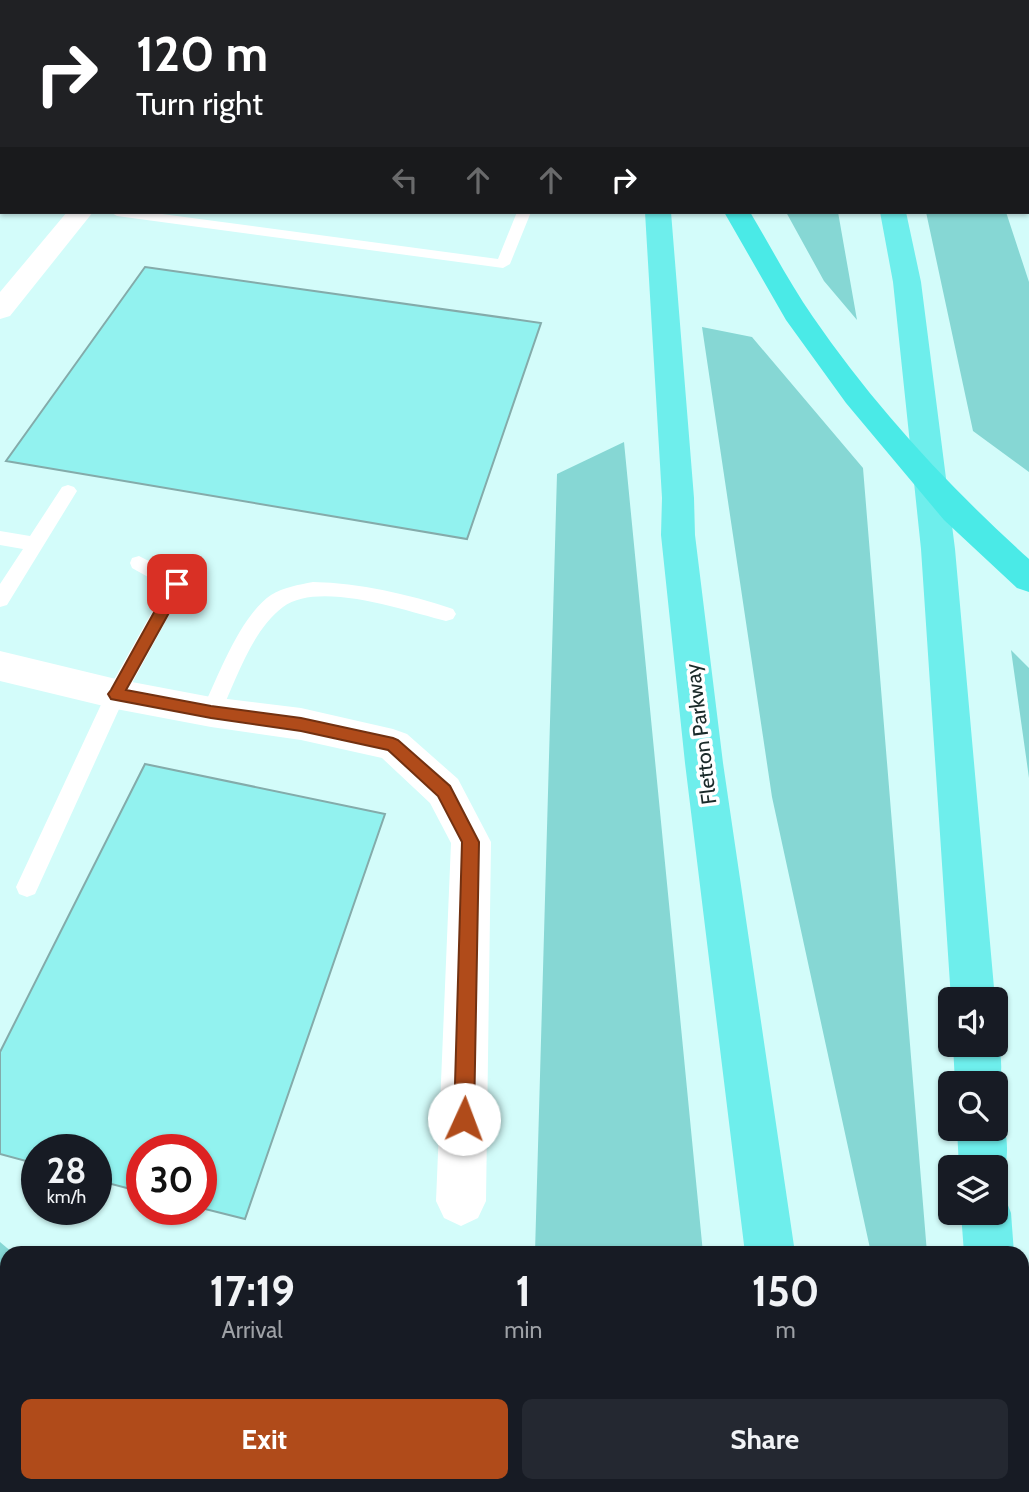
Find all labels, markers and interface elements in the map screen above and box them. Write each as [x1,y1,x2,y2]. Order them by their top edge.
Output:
text: 120 m [136,24,268,83]
icon: right [21,28,112,119]
text: Turn right [136,84,263,123]
icon: left [386,161,424,199]
icon: ahead [459,161,497,199]
icon: ahead [532,161,570,199]
icon: right [605,161,643,199]
pin [147,554,207,614]
icon: arrive [158,565,196,603]
street label: Fletton Parkway [679,662,722,806]
map controls [938,987,1008,1225]
button: sound [938,987,1008,1057]
button: search [938,1071,1008,1141]
position arrow [427,1082,501,1156]
speed limit sign: 30 [126,1134,217,1225]
text: 28 [47,1149,86,1192]
button: layers [938,1155,1008,1225]
text: km/h [47,1186,86,1208]
text: 17:19 [210,1265,295,1317]
text: 1 [516,1265,531,1317]
text: 150 [752,1265,819,1317]
text: Arrival [222,1316,283,1344]
text: min [504,1316,542,1344]
text: m [776,1316,796,1344]
button: Exit [21,1399,508,1479]
button: Share [522,1399,1008,1479]

